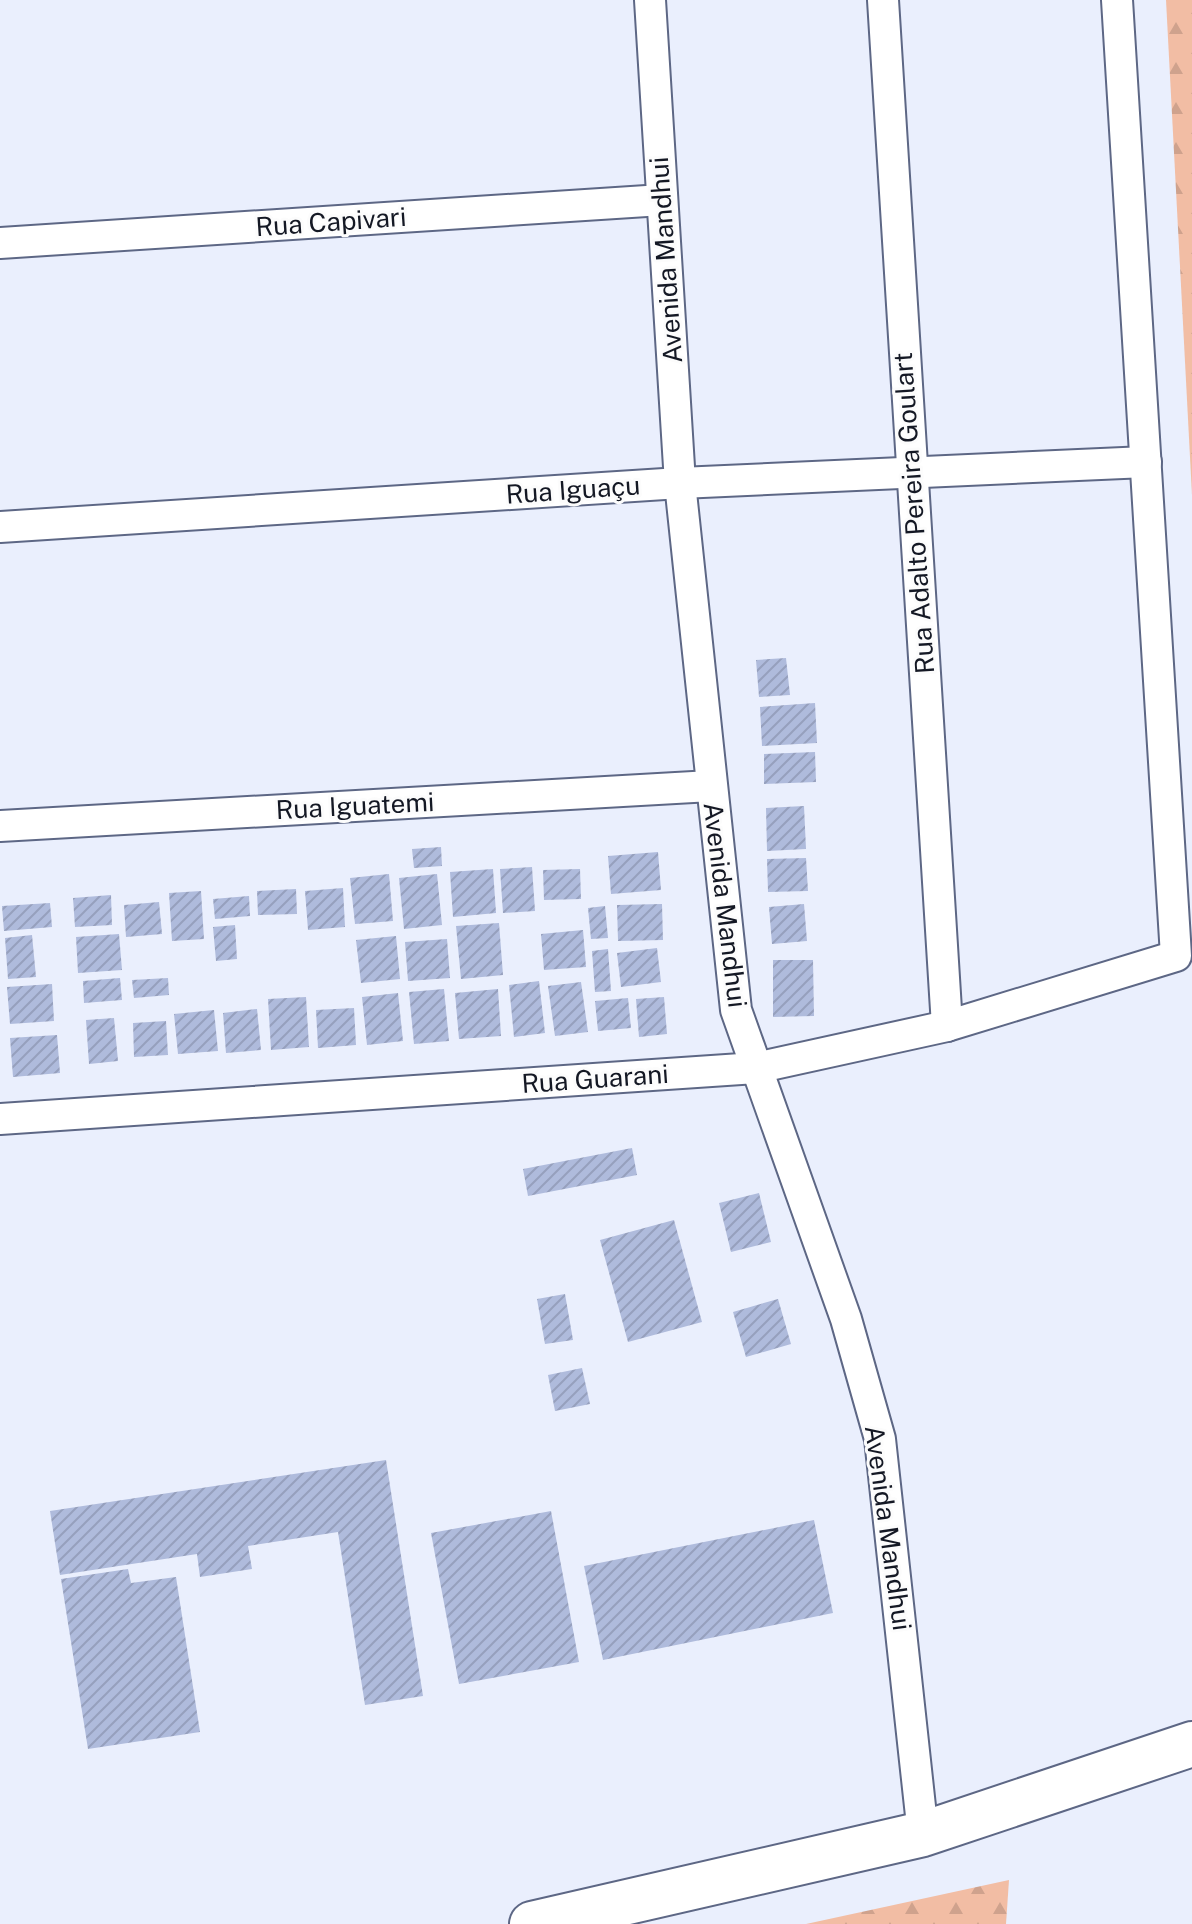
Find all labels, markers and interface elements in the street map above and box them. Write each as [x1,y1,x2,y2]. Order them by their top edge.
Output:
street label: Avenida Mandhui [643,156,688,364]
street label: Rua Capivari [255,201,407,242]
street label: Rua Adalto Pereira Goulart [887,351,940,675]
street label: Rua Iguaçu [505,469,641,510]
street label: Rua Iguatemi [275,786,435,825]
street label: Avenida Mandhui [698,800,753,1009]
street label: Rua Guarani [520,1058,669,1099]
street label: Avenida Mandhui [859,1423,918,1632]

